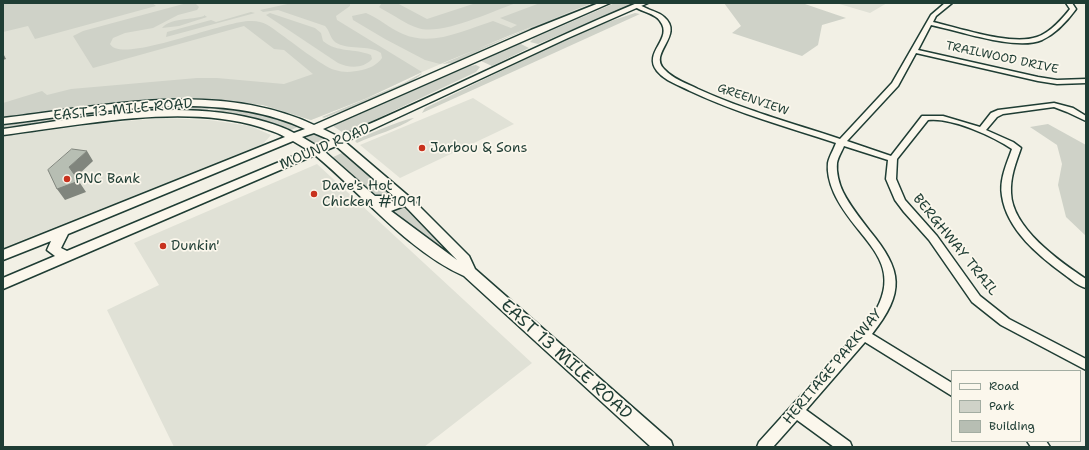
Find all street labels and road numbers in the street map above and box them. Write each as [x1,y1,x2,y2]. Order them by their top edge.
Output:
street label: TRAILWOOD DRIVE [944,39,1060,77]
street label: GREENVIEW [715,81,791,119]
street label: EAST 13 MILE ROAD [53,96,193,124]
street label: MOUND ROAD [277,120,373,174]
street label: BERGHWAY TRAIL [909,191,1001,299]
street label: EAST 13 MILE ROAD [496,296,636,424]
street label: HERITAGE PARKWAY [780,306,886,428]

